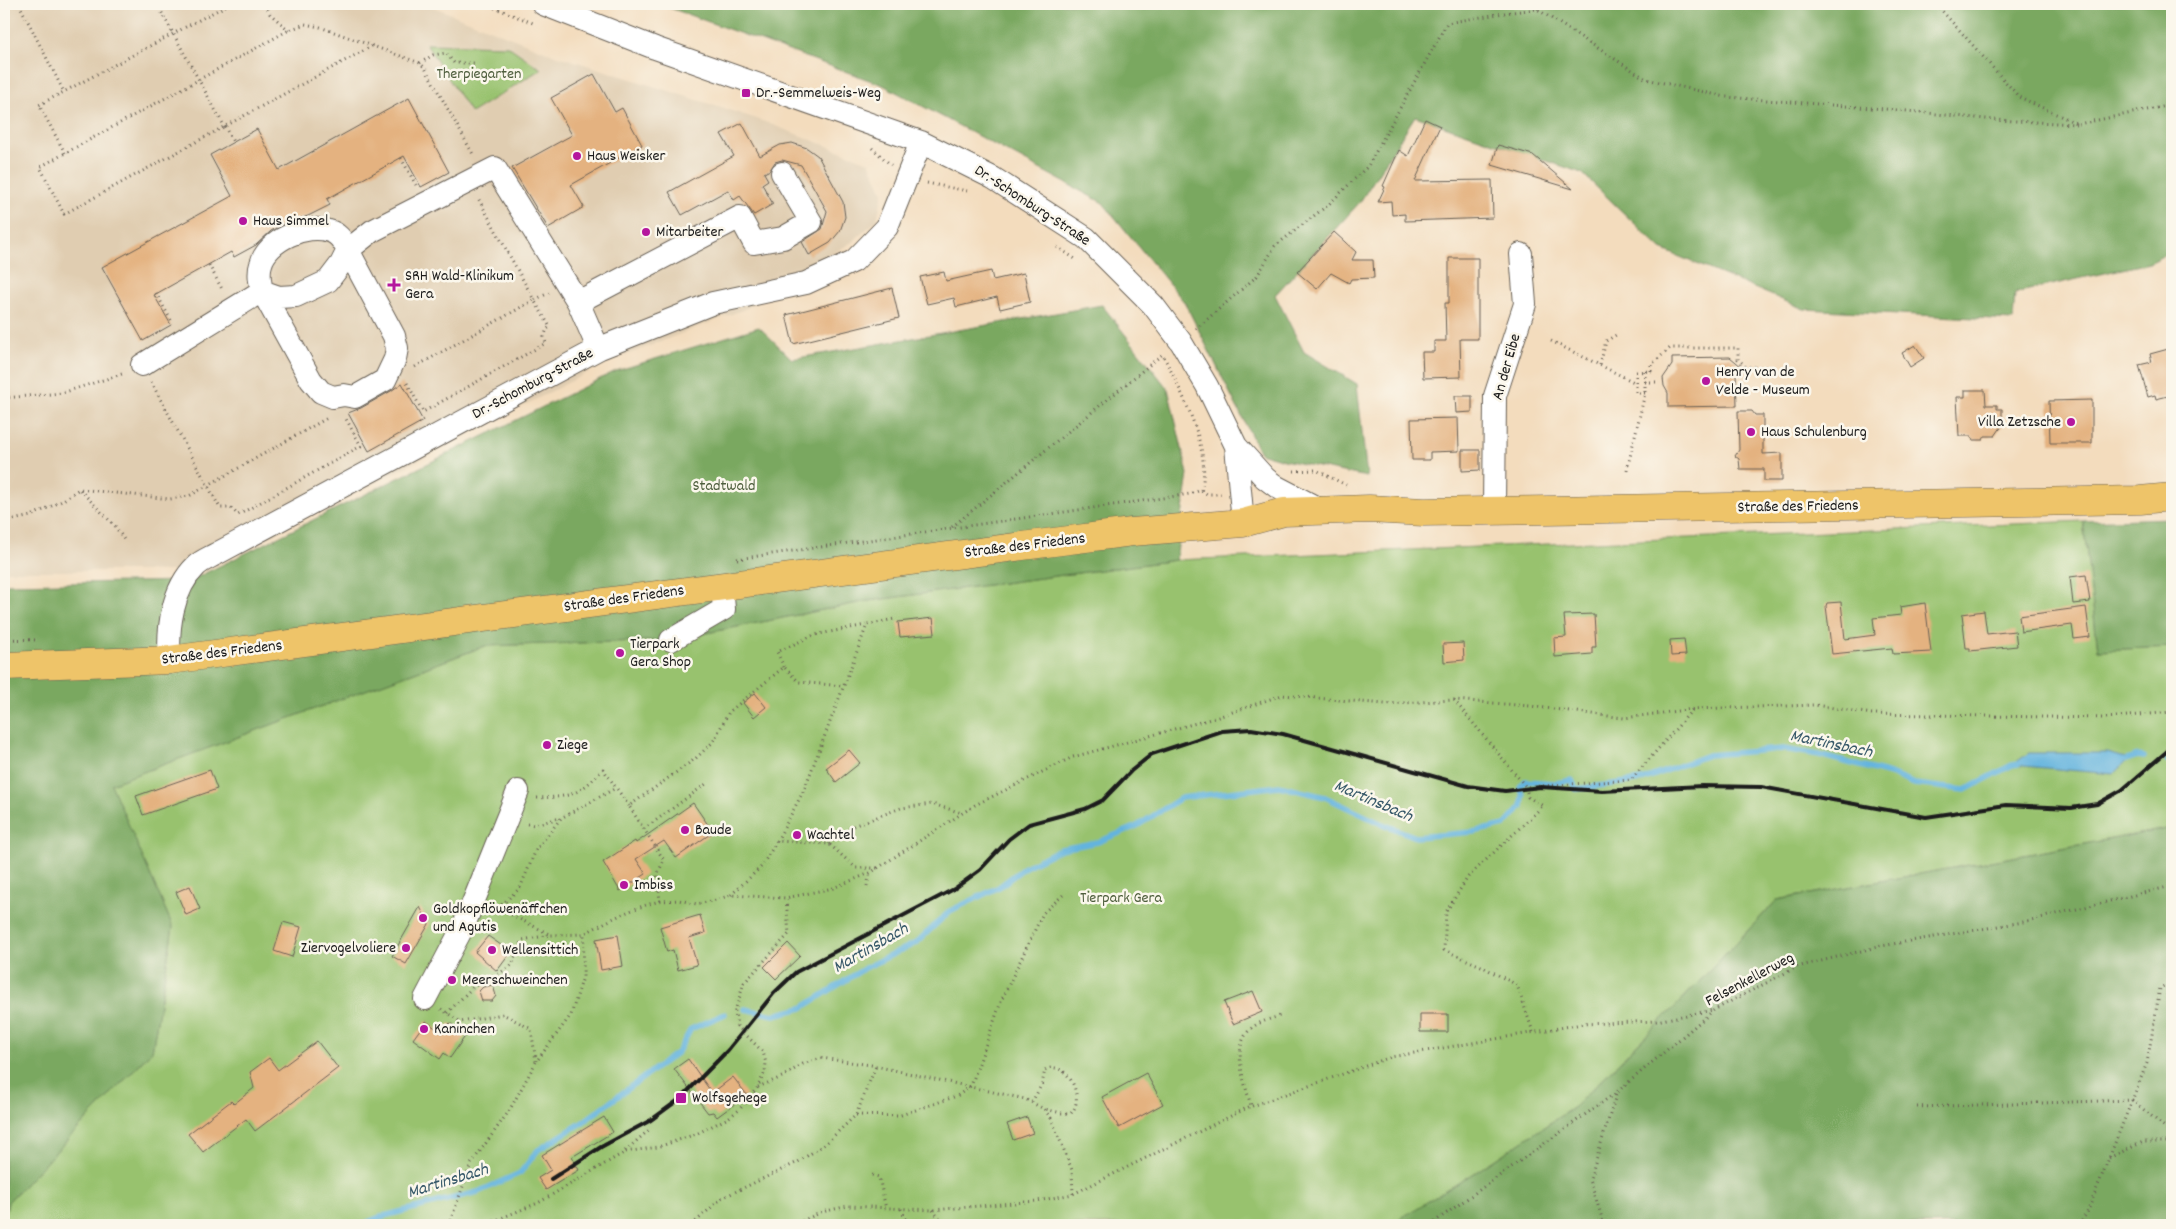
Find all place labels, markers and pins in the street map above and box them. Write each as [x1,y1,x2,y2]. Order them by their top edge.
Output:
place label: Dr.-Semmelweis-Weg [756,82,881,105]
marker: Dr.-Semmelweis-Weg [740,87,752,99]
place label: Haus Weisker [587,145,665,168]
marker: Haus Weisker [571,150,583,162]
place label: Haus Simmel [253,210,329,233]
marker: Haus Simmel [237,215,249,227]
place label: Mitarbeiter [656,221,723,244]
marker: Mitarbeiter [640,226,652,238]
place label: SRH Wald-Klinikum Gera [405,265,514,306]
marker: SRH Wald-Klinikum Gera [387,278,401,292]
place label: Henry van de Velde - Museum [1716,361,1810,402]
marker: Henry van de Velde - Museum [1700,375,1712,387]
place label: Villa Zetzsche [1978,411,2061,434]
marker: Villa Zetzsche [2065,416,2077,428]
place label: Haus Schulenburg [1761,421,1867,444]
marker: Haus Schulenburg [1745,426,1757,438]
place label: Tierpark Gera Shop [630,633,691,674]
marker: Tierpark Gera Shop [614,647,626,659]
place label: Ziege [557,734,588,757]
marker: Ziege [541,739,553,751]
place label: Baude [695,819,732,842]
marker: Baude [679,824,691,836]
place label: Wachtel [807,824,854,847]
marker: Wachtel [791,829,803,841]
place label: Imbiss [634,874,674,897]
marker: Imbiss [618,879,630,891]
place label: Goldkopflöwenäffchen und Agutis [433,898,567,939]
marker: Goldkopflöwenäffchen und Agutis [417,912,429,924]
place label: Ziervogelvoliere [301,937,396,960]
place label: Wellensittich [502,939,578,962]
marker: Ziervogelvoliere [400,942,412,954]
marker: Wellensittich [486,944,498,956]
place label: Meerschweinchen [462,969,568,992]
marker: Meerschweinchen [446,974,458,986]
place label: Kaninchen [434,1018,495,1041]
marker: Kaninchen [418,1023,430,1035]
place label: Wolfsgehege [692,1087,767,1110]
marker: Wolfsgehege [674,1091,688,1105]

